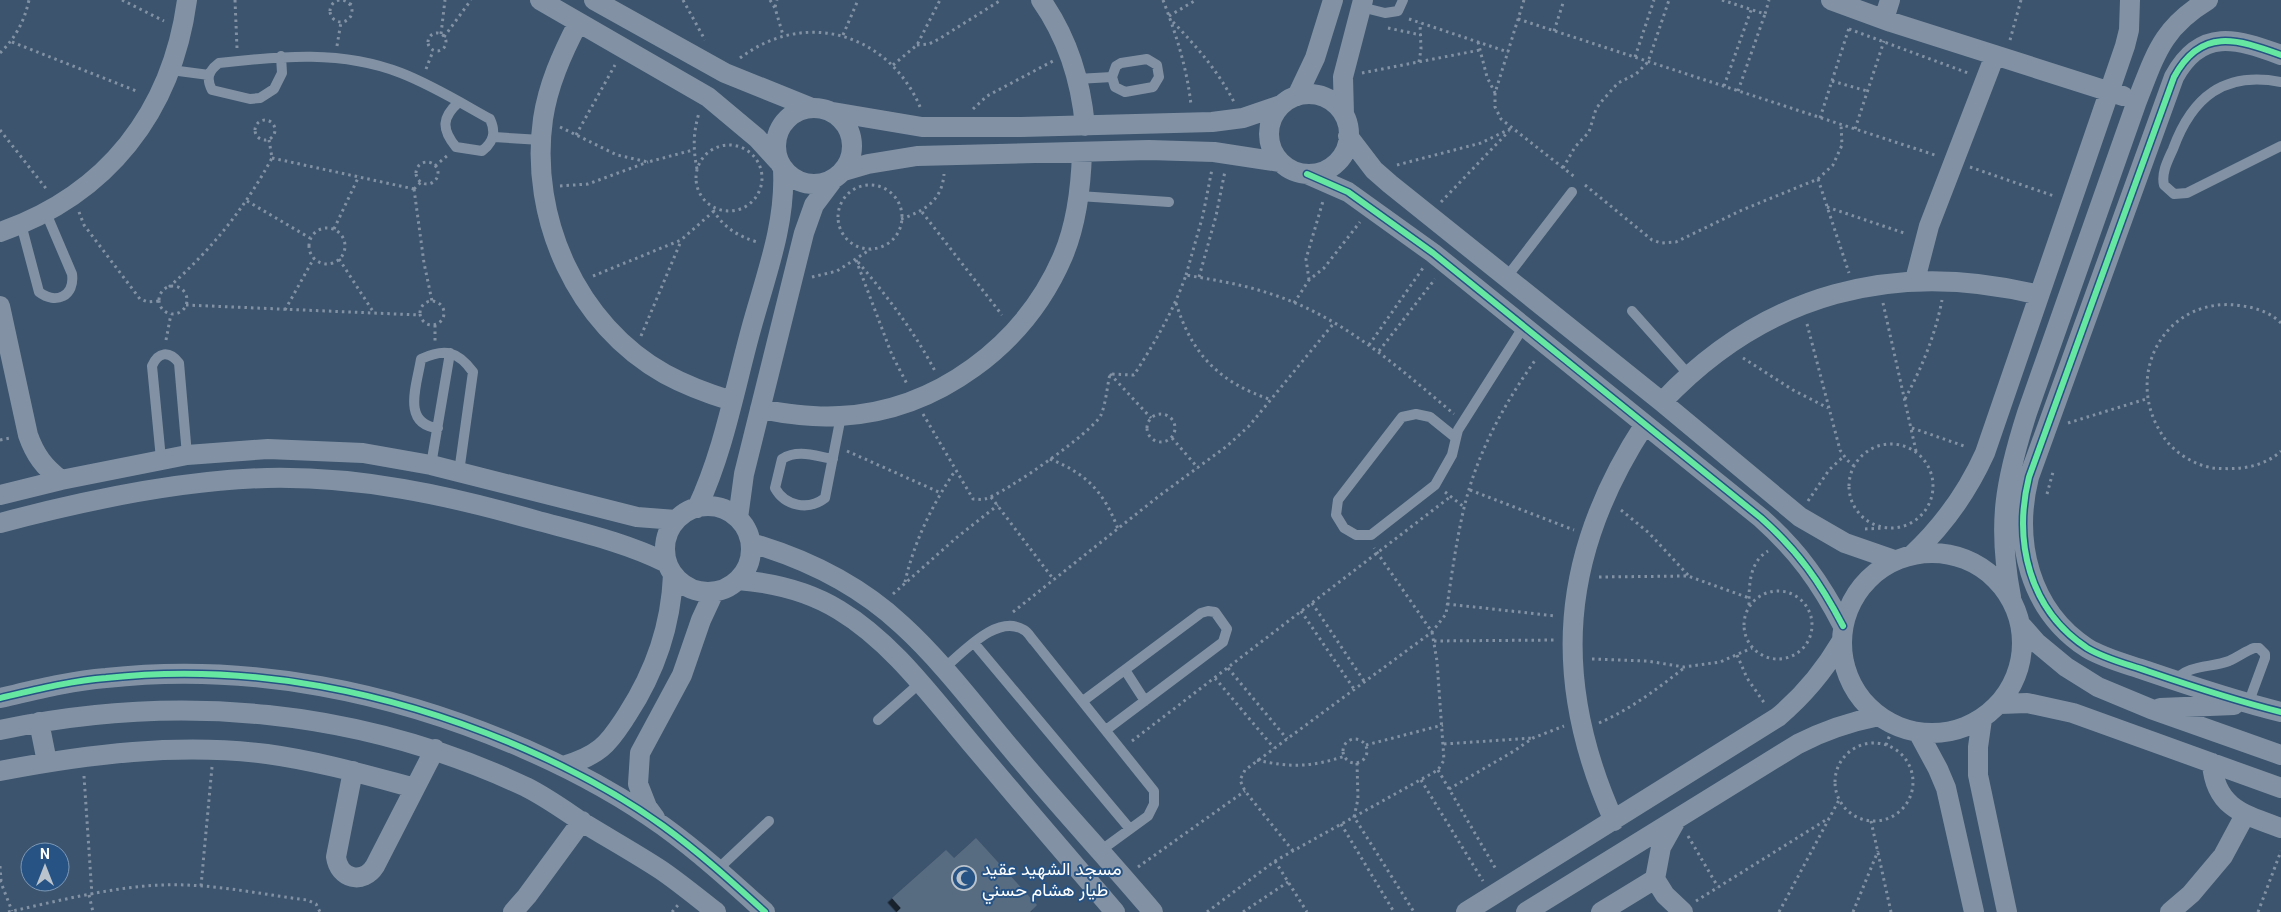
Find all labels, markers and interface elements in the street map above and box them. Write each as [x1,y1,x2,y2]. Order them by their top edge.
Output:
north arrow [20,842,70,892]
text: N [40,846,50,862]
place label: مسجد الشهيد عقيد طيار هشام حسني [982,858,1122,905]
mosque icon: مسجد الشهيد عقيد طيار هشام حسني [951,865,977,891]

